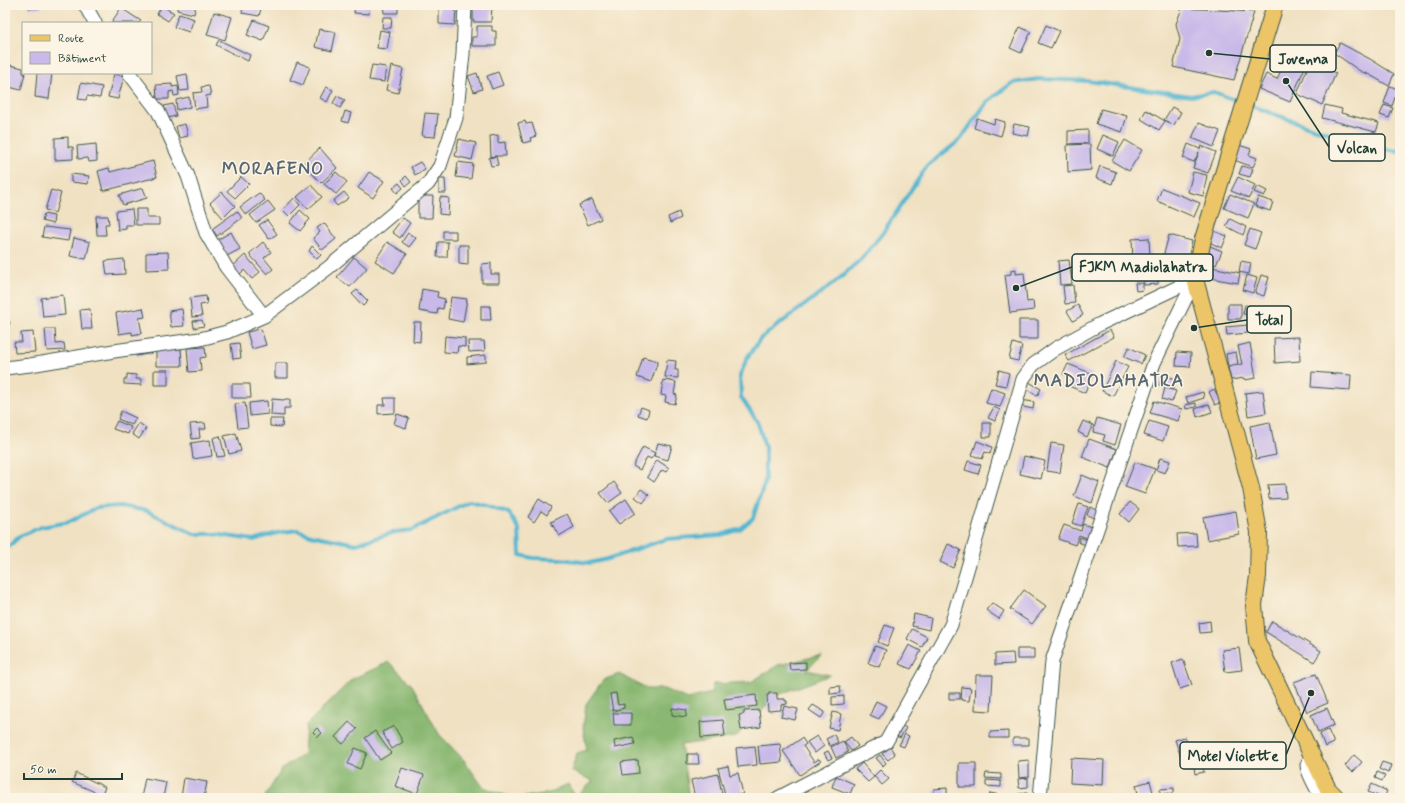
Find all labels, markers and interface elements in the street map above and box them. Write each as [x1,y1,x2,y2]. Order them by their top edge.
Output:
legend [22,22,152,74]
text: Route [58,31,84,47]
callout: Jovenna [1270,45,1336,72]
text: Jovenna [1278,50,1328,70]
text: Bâtiment [58,51,107,67]
callout: Volcan [1329,134,1385,161]
text: Volcan [1337,139,1377,159]
district label: MORAFENO [222,157,324,181]
callout: FJKM Madiolahatra [1072,254,1213,281]
text: FJKM Madiolahatra [1079,258,1208,278]
callout: Total [1247,306,1291,333]
text: Total [1255,311,1283,331]
district label: MADIOLAHATRA [1034,369,1184,393]
callout: Motel Violette [1180,742,1286,769]
text: Motel Violette [1187,747,1279,767]
scale bar [24,755,122,781]
text: 50 m [30,762,57,778]

